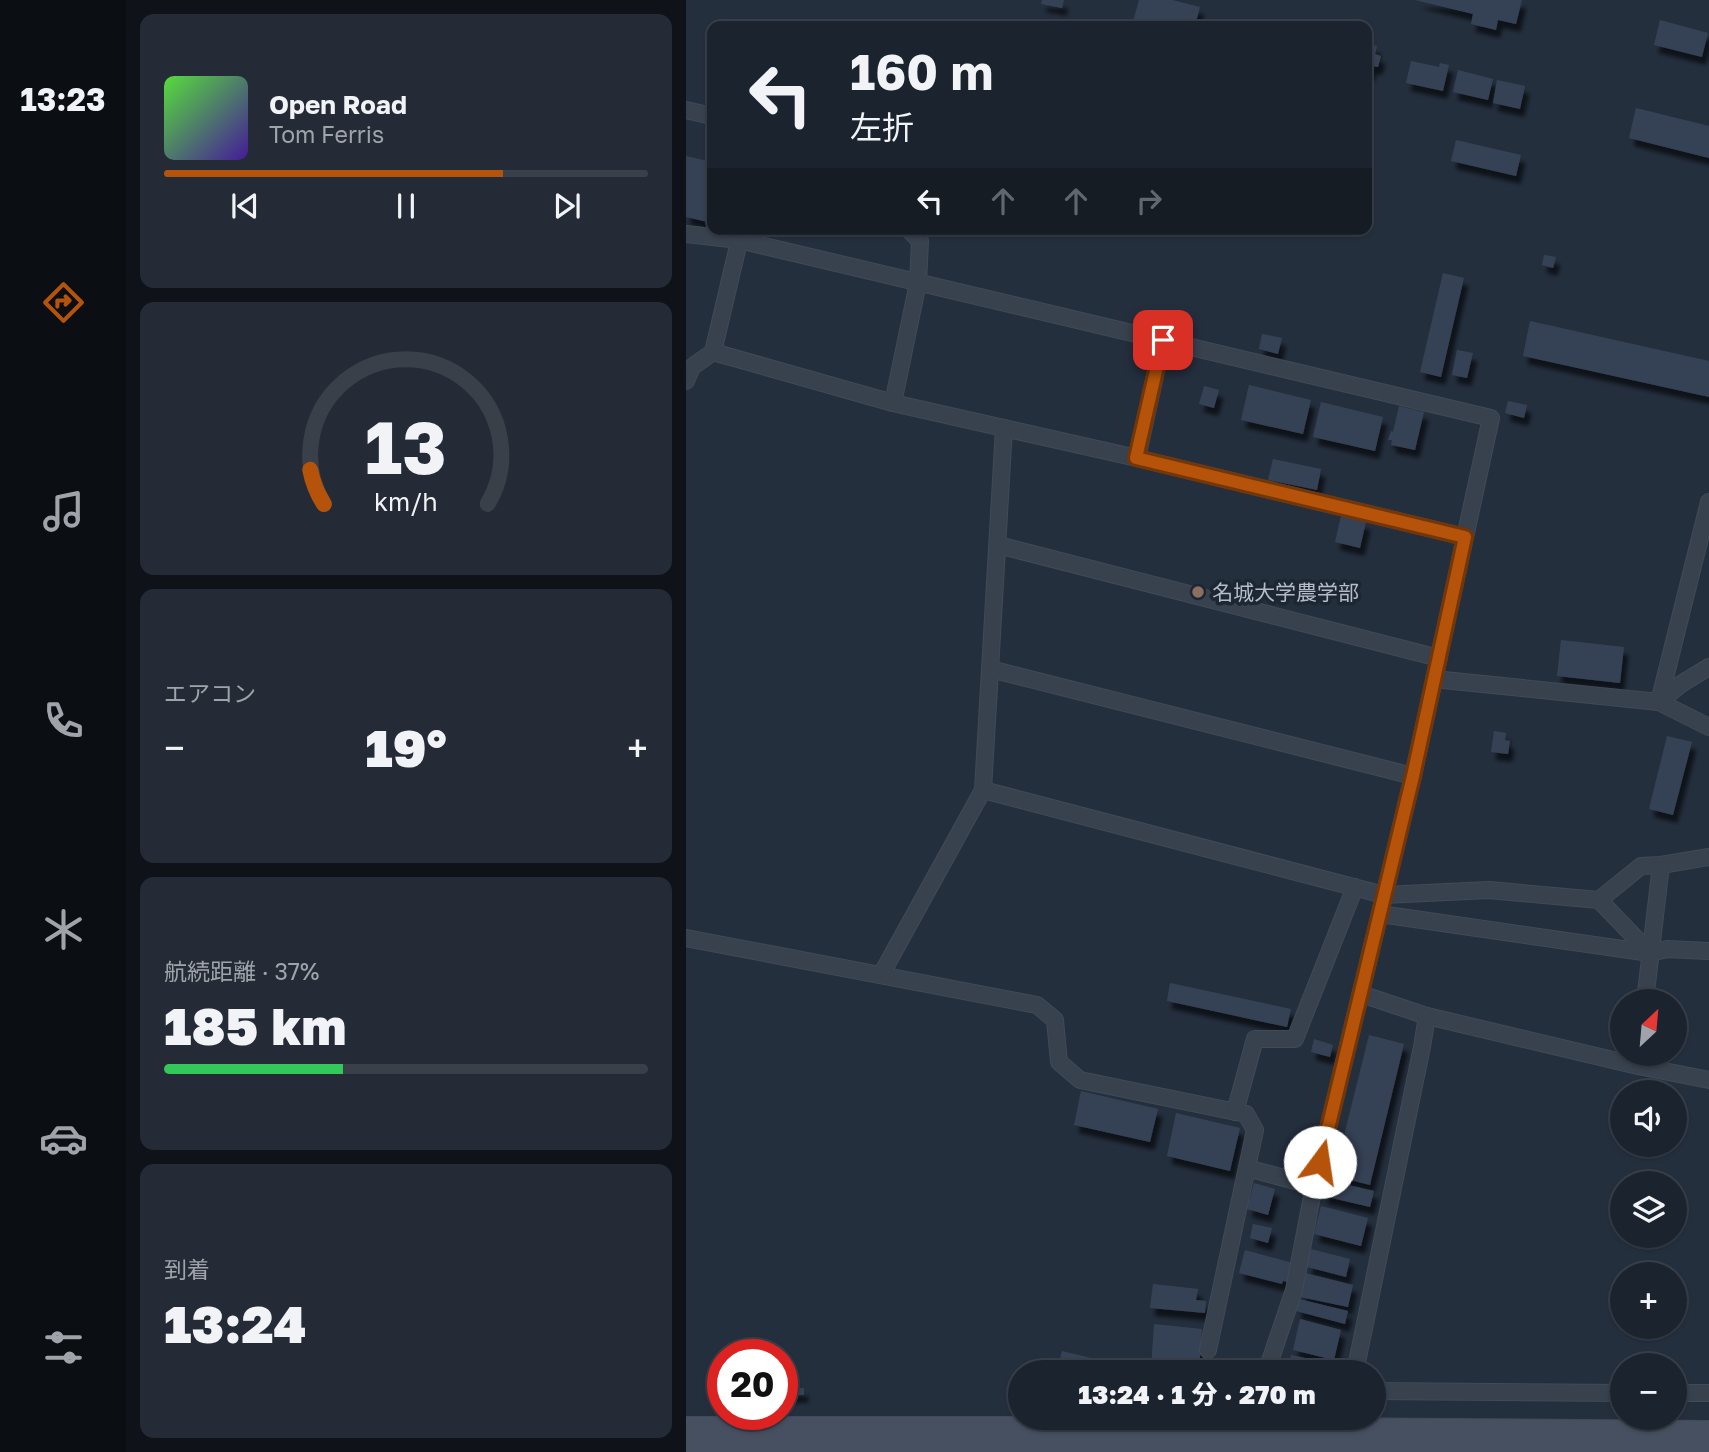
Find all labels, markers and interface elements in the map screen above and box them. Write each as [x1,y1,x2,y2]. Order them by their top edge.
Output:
text: 160 m [850,42,993,101]
icon: left [735,49,826,140]
text: 13:23 [20,80,106,118]
text: Open Road [269,89,407,120]
text: 左折 [850,108,914,146]
text: Tom Ferris [269,120,384,148]
icon: left [911,182,949,220]
icon: ahead [984,182,1022,220]
icon: ahead [1057,182,1095,220]
icon: right [1130,182,1168,220]
icon: previous [226,187,264,225]
icon: pause [387,187,425,225]
icon: next [548,187,586,225]
icon: directions [39,278,88,327]
pin [1133,310,1193,370]
icon: arrive [1144,321,1182,359]
text: 13 [365,404,447,491]
text: km/h [374,486,438,517]
icon: music [39,487,88,536]
place label: 名城大学農学部 [1212,579,1359,605]
marker: 名城大学農学部 [1190,584,1206,600]
text: エアコン [164,679,256,707]
icon: phone [39,696,88,745]
text: 19° [365,716,447,778]
text: − [164,725,185,770]
text: + [627,725,648,770]
icon: climate [39,905,88,954]
text: 航続距離 · 37% [164,957,319,985]
north arrow [1610,989,1687,1066]
map controls [1610,989,1687,1430]
text: 185 km [164,994,347,1056]
button: sound [1610,1080,1687,1157]
icon: car [39,1114,88,1163]
position arrow [1283,1125,1357,1199]
button: layers [1610,1171,1687,1248]
text: 到着 [164,1255,210,1283]
button: + [1610,1262,1687,1339]
text: 13:24 [164,1292,307,1354]
icon: filters [39,1323,88,1372]
speed limit sign: 20 [707,1339,798,1430]
button: − [1610,1353,1687,1430]
text: 13:24 · 1 分 · 270 m [1078,1379,1316,1410]

